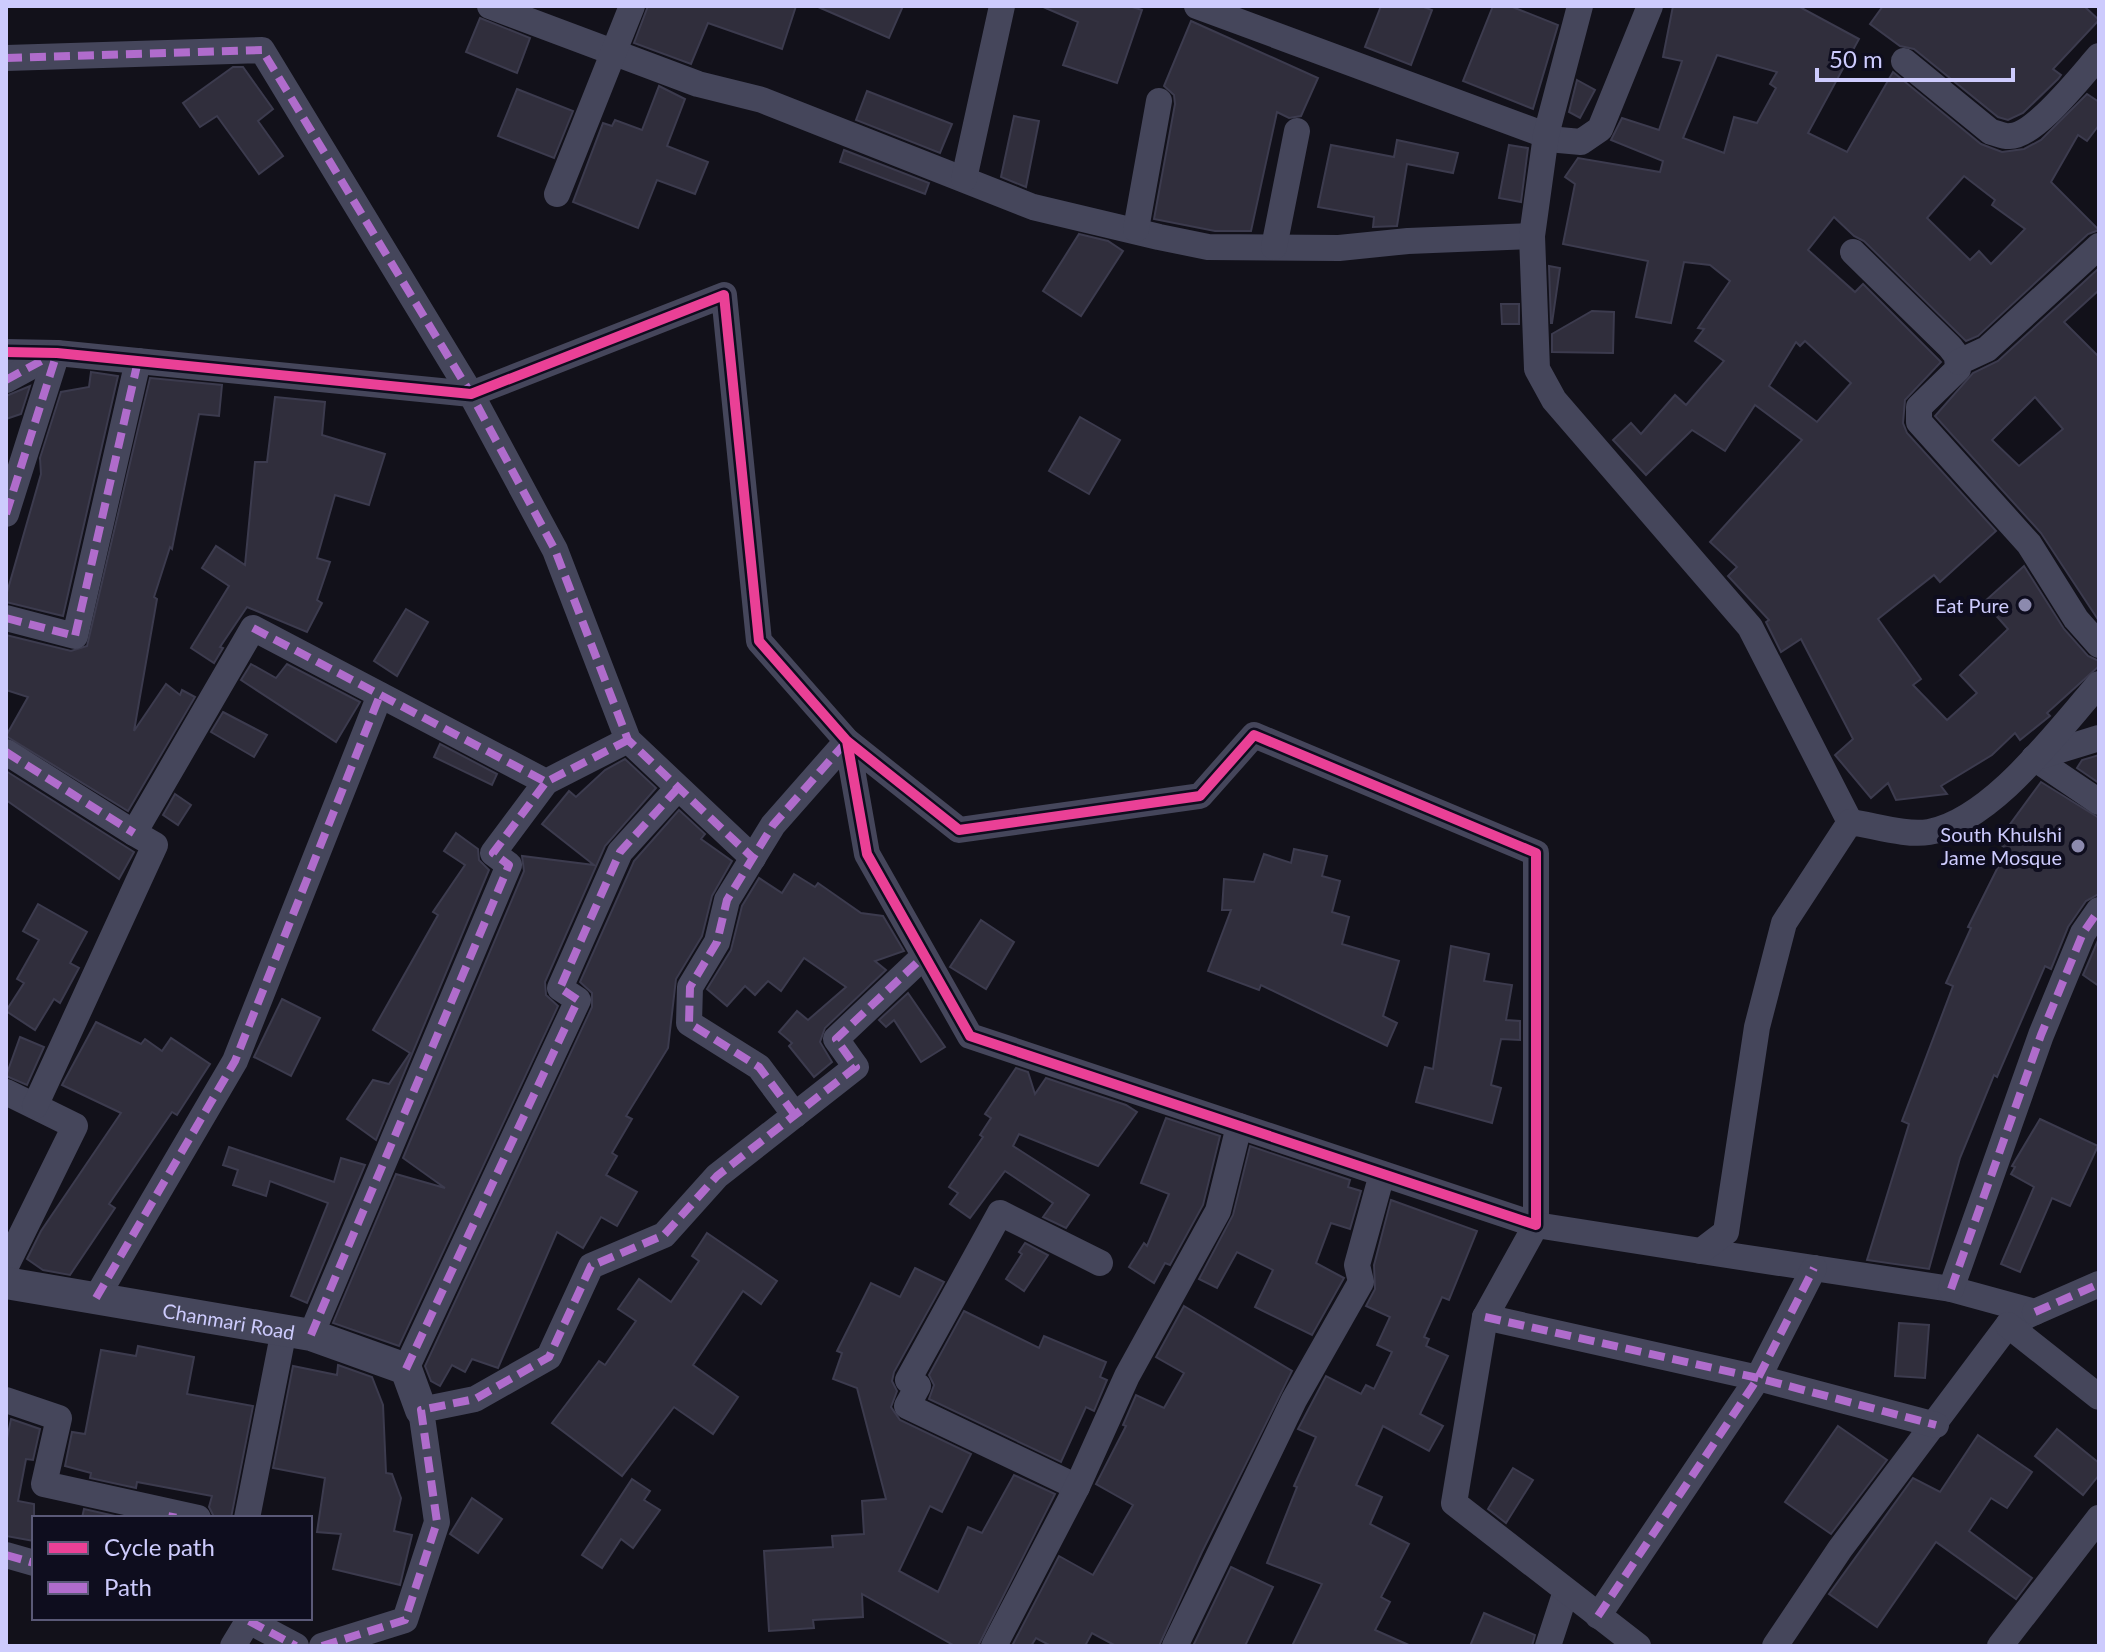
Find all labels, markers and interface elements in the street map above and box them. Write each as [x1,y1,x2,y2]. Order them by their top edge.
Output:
scale bar [1817,32,2013,82]
text: 50 m [1829,44,1883,73]
place label: Eat Pure [1935,593,2009,617]
marker: Eat Pure [2016,596,2034,614]
place label: South Khulshi Jame Mosque [1940,822,2062,869]
marker: South Khulshi Jame Mosque [2069,837,2087,855]
street label: Chanmari Road [161,1298,297,1344]
legend [32,1516,312,1620]
text: Cycle path [104,1532,215,1561]
text: Path [104,1572,152,1601]

